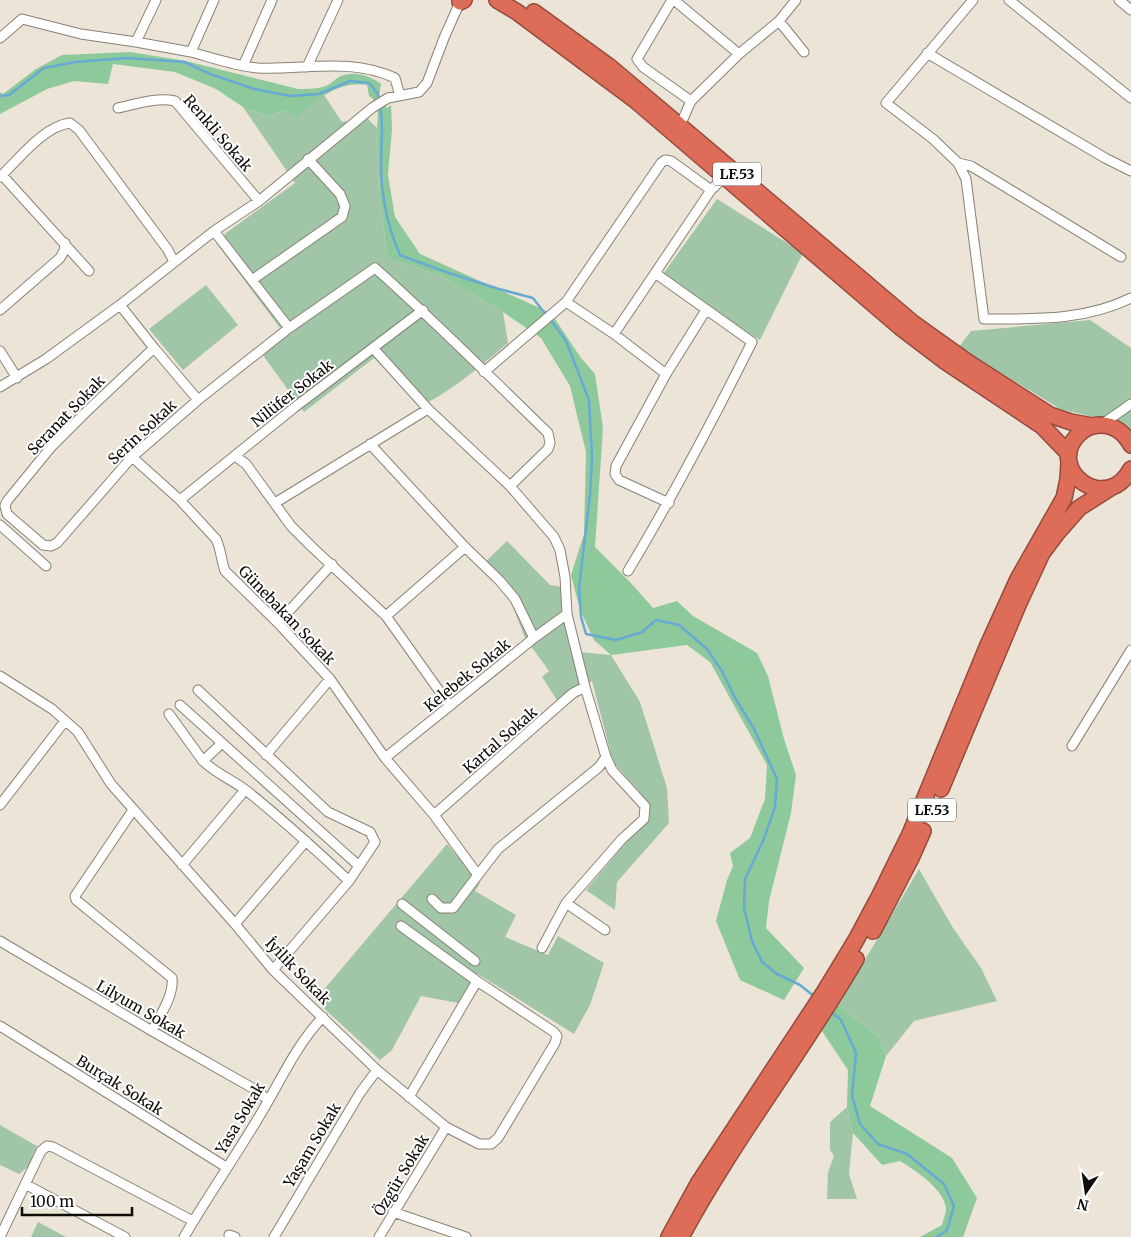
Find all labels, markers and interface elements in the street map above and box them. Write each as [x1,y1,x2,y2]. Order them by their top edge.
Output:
street label: Renkli Sokak [180,91,257,176]
road number: LF.53 [713,162,761,185]
street label: Nilüfer Sokak [247,355,337,431]
street label: Seranat Sokak [23,371,109,459]
street label: Serin Sokak [104,395,181,469]
street label: Günebakan Sokak [235,561,340,669]
street label: Kelebek Sokak [420,634,514,716]
street label: Kartal Sokak [459,702,542,778]
road number: LF.53 [908,798,956,822]
street label: İyilik Sokak [261,934,335,1009]
street label: Lilyum Sokak [93,976,189,1042]
street label: Burçak Sokak [73,1051,167,1120]
street label: Yasa Sokak [211,1078,269,1158]
street label: Yaşam Sokak [279,1099,345,1192]
street label: Özgür Sokak [368,1130,433,1219]
north arrow [1061,1167,1111,1217]
scale bar [22,1184,132,1216]
text: 100 m [30,1192,74,1211]
text: N [1076,1195,1090,1215]

